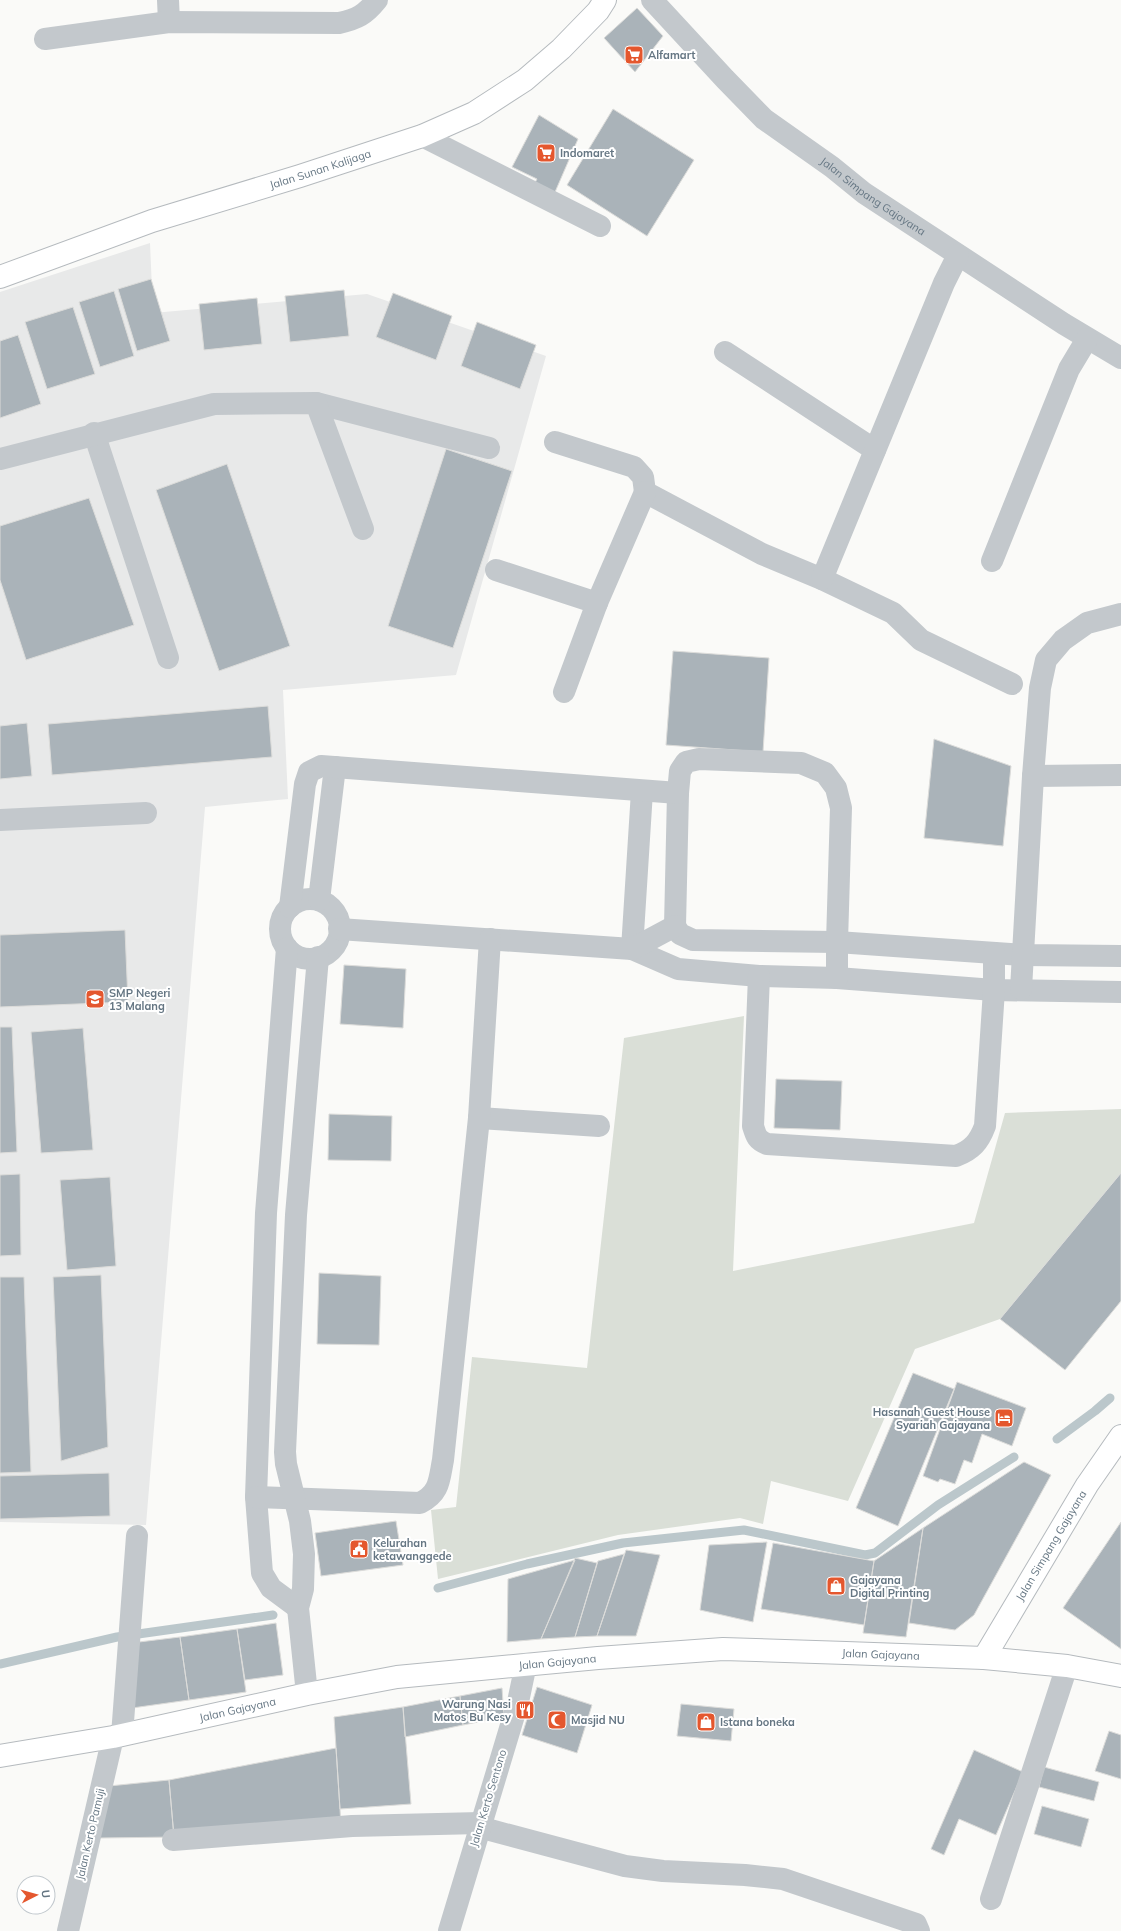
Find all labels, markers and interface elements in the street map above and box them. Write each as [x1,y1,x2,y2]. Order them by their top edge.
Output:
supermarket icon: Alfamart [623,44,645,66]
place label: Alfamart [648,48,695,62]
supermarket icon: Indomaret [535,142,557,164]
street label: Jalan Sunan Kalijaga [268,146,373,192]
place label: Indomaret [560,146,614,160]
street label: Jalan Simpang Gajayana [817,154,928,238]
place label: SMP Negeri 13 Malang [109,986,171,1013]
school or university icon: SMP Negeri 13 Malang [84,988,106,1010]
place label: Hasanah Guest House Syariah Gajayana [873,1405,990,1432]
hotel icon: Hasanah Guest House Syariah Gajayana [993,1407,1015,1429]
street label: Jalan Simpang Gajayana [1013,1488,1089,1603]
place label: Kelurahan ketawanggede [373,1536,452,1563]
public building icon: Kelurahan ketawanggede [348,1538,370,1560]
place label: Gajayana Digital Printing [850,1573,930,1600]
shop icon: Gajayana Digital Printing [825,1575,847,1597]
street label: Jalan Gajayana [842,1646,920,1663]
street label: Jalan Gajayana [518,1651,597,1672]
street label: Jalan Gajayana [198,1694,277,1725]
place label: Warung Nasi Matos Bu Kesy [434,1697,511,1724]
restaurant icon: Warung Nasi Matos Bu Kesy [514,1699,536,1721]
mosque icon: Masjid NU [546,1709,568,1731]
shop icon: Istana boneka [695,1711,717,1733]
place label: Masjid NU [571,1713,625,1727]
place label: Istana boneka [720,1715,795,1729]
street label: Jalan Kerto Sentono [467,1748,509,1848]
street label: Jalan Kerto Pamuji [73,1787,107,1881]
north arrow [16,1875,56,1915]
text: U [39,1889,53,1899]

